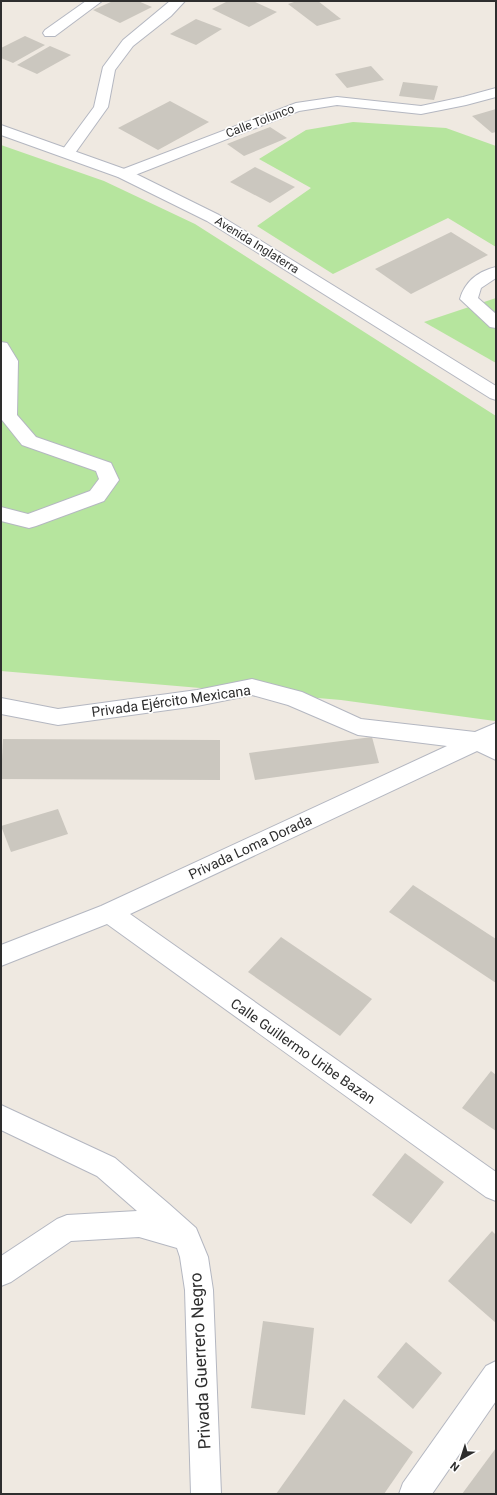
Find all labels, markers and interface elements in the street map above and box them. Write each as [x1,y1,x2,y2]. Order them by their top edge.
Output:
street label: Calle Tolunco [224,102,296,140]
street label: Avenida Inglaterra [212,214,302,276]
street label: Privada Ejército Mexicana [90,682,252,720]
street label: Privada Loma Dorada [186,811,314,883]
street label: Calle Guillermo Uribe Bazan [228,995,378,1107]
street label: Privada Guerrero Negro [185,1272,215,1450]
north arrow [441,1439,481,1479]
text: N [448,1459,462,1474]

